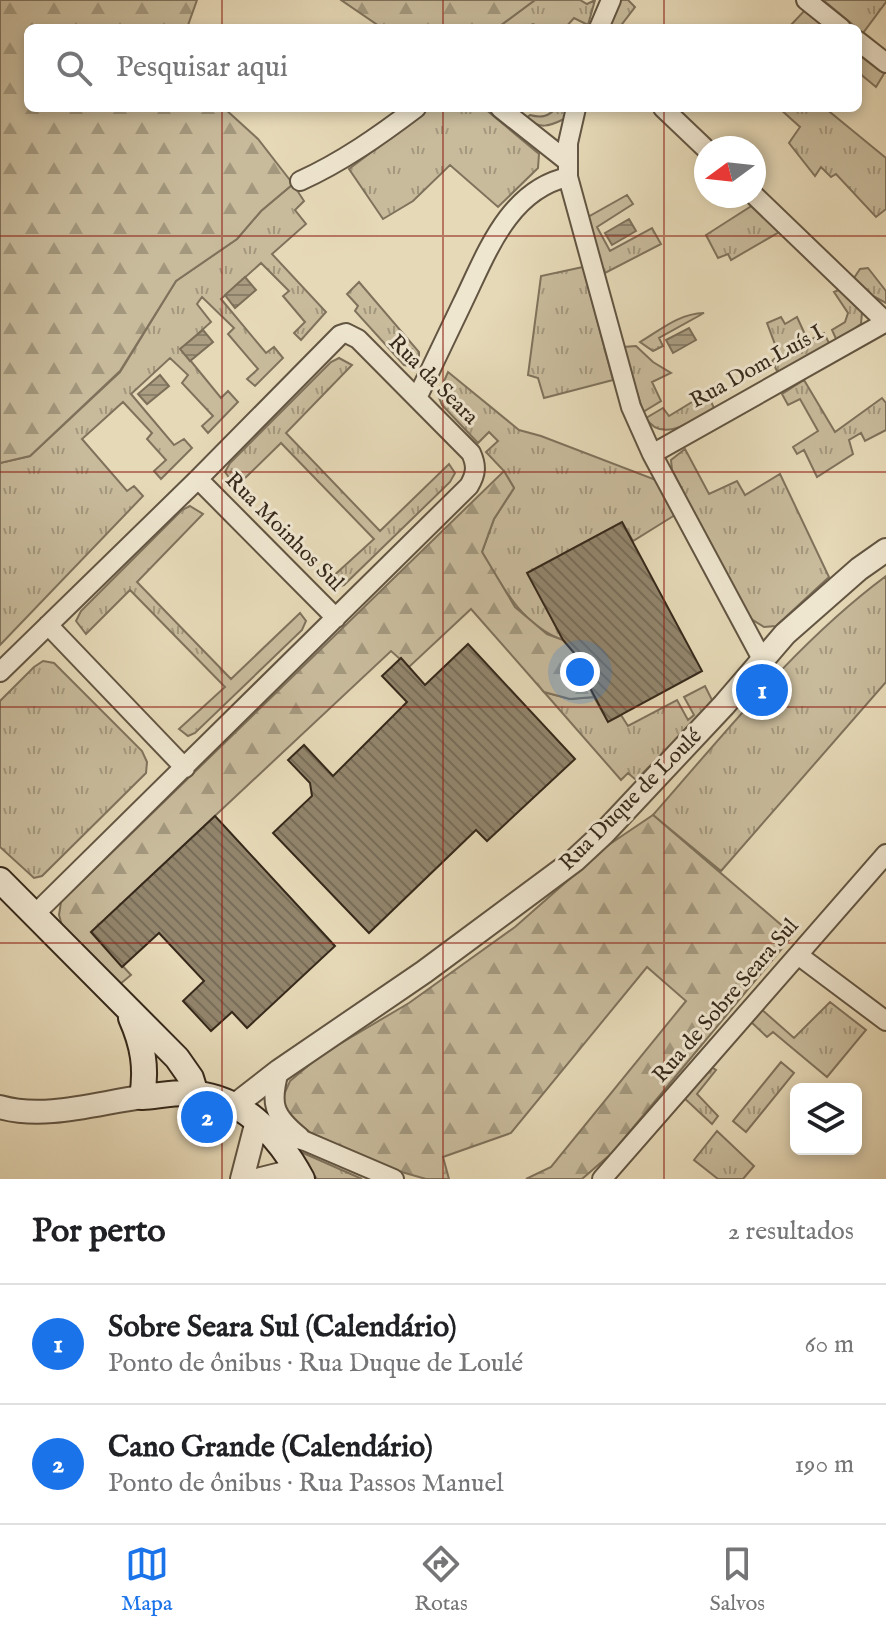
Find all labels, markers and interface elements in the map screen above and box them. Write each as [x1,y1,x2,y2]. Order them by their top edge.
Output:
search box [24,24,862,112]
icon: search [52,46,96,90]
text: Pesquisar aqui [116,49,288,87]
north arrow [694,136,766,208]
street label: Rua Dom Luís I [685,319,829,415]
street label: Rua da Seara [382,329,485,432]
street label: Rua Moinhos Sul [219,467,349,597]
your location [560,652,600,692]
pin: 1 [736,660,788,720]
street label: Rua Duque de Loulé [554,723,708,877]
street label: Rua de Sobre Seara Sul [647,913,805,1089]
map controls [790,1083,862,1155]
button: layers [790,1083,862,1155]
pin: 2 [181,1087,233,1147]
text: Por perto [32,1210,166,1253]
text: 2 resultados [728,1215,854,1248]
text: Sobre Seara Sul (Calendário) [108,1309,457,1347]
text: 1 [53,1328,63,1361]
text: 60 m [805,1328,854,1361]
text: Ponto de ônibus · Rua Duque de Loulé [108,1347,523,1380]
text: Cano Grande (Calendário) [108,1429,433,1467]
text: 2 [52,1448,64,1481]
text: 190 m [794,1448,854,1481]
text: Ponto de ônibus · Rua Passos Manuel [108,1467,504,1500]
tab: Mapa [121,1542,173,1618]
tab: Rotas [414,1542,468,1618]
tab: Salvos [709,1542,765,1618]

